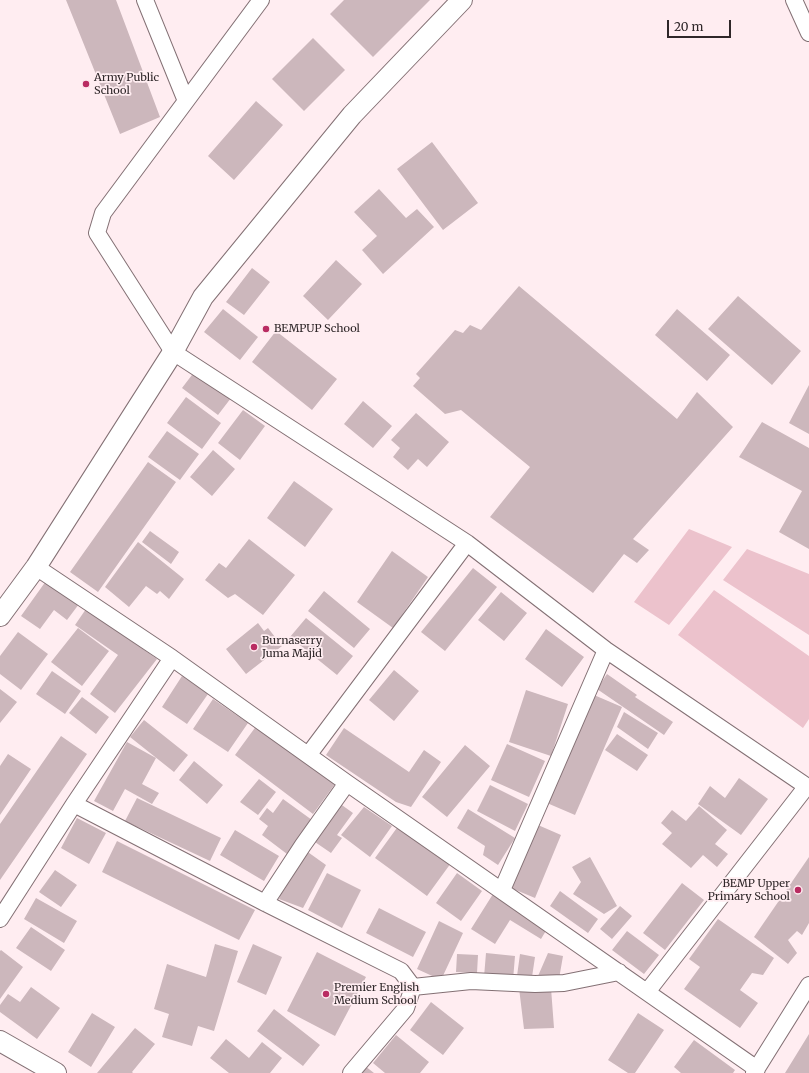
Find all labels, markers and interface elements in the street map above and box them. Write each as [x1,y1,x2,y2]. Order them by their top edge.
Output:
scale bar [669,12,733,38]
text: 20 m [674,19,703,34]
place label: Army Public School [94,71,159,97]
marker: Army Public School [81,79,91,89]
place label: BEMPUP School [274,322,360,336]
marker: BEMPUP School [261,324,271,334]
place label: Burnaserry Juma Majid [262,634,322,660]
marker: Burnaserry Juma Majid [249,642,259,652]
place label: BEMP Upper Primary School [708,877,790,903]
marker: BEMP Upper Primary School [793,885,803,895]
place label: Premier English Medium School [334,981,419,1007]
marker: Premier English Medium School [321,989,331,999]

